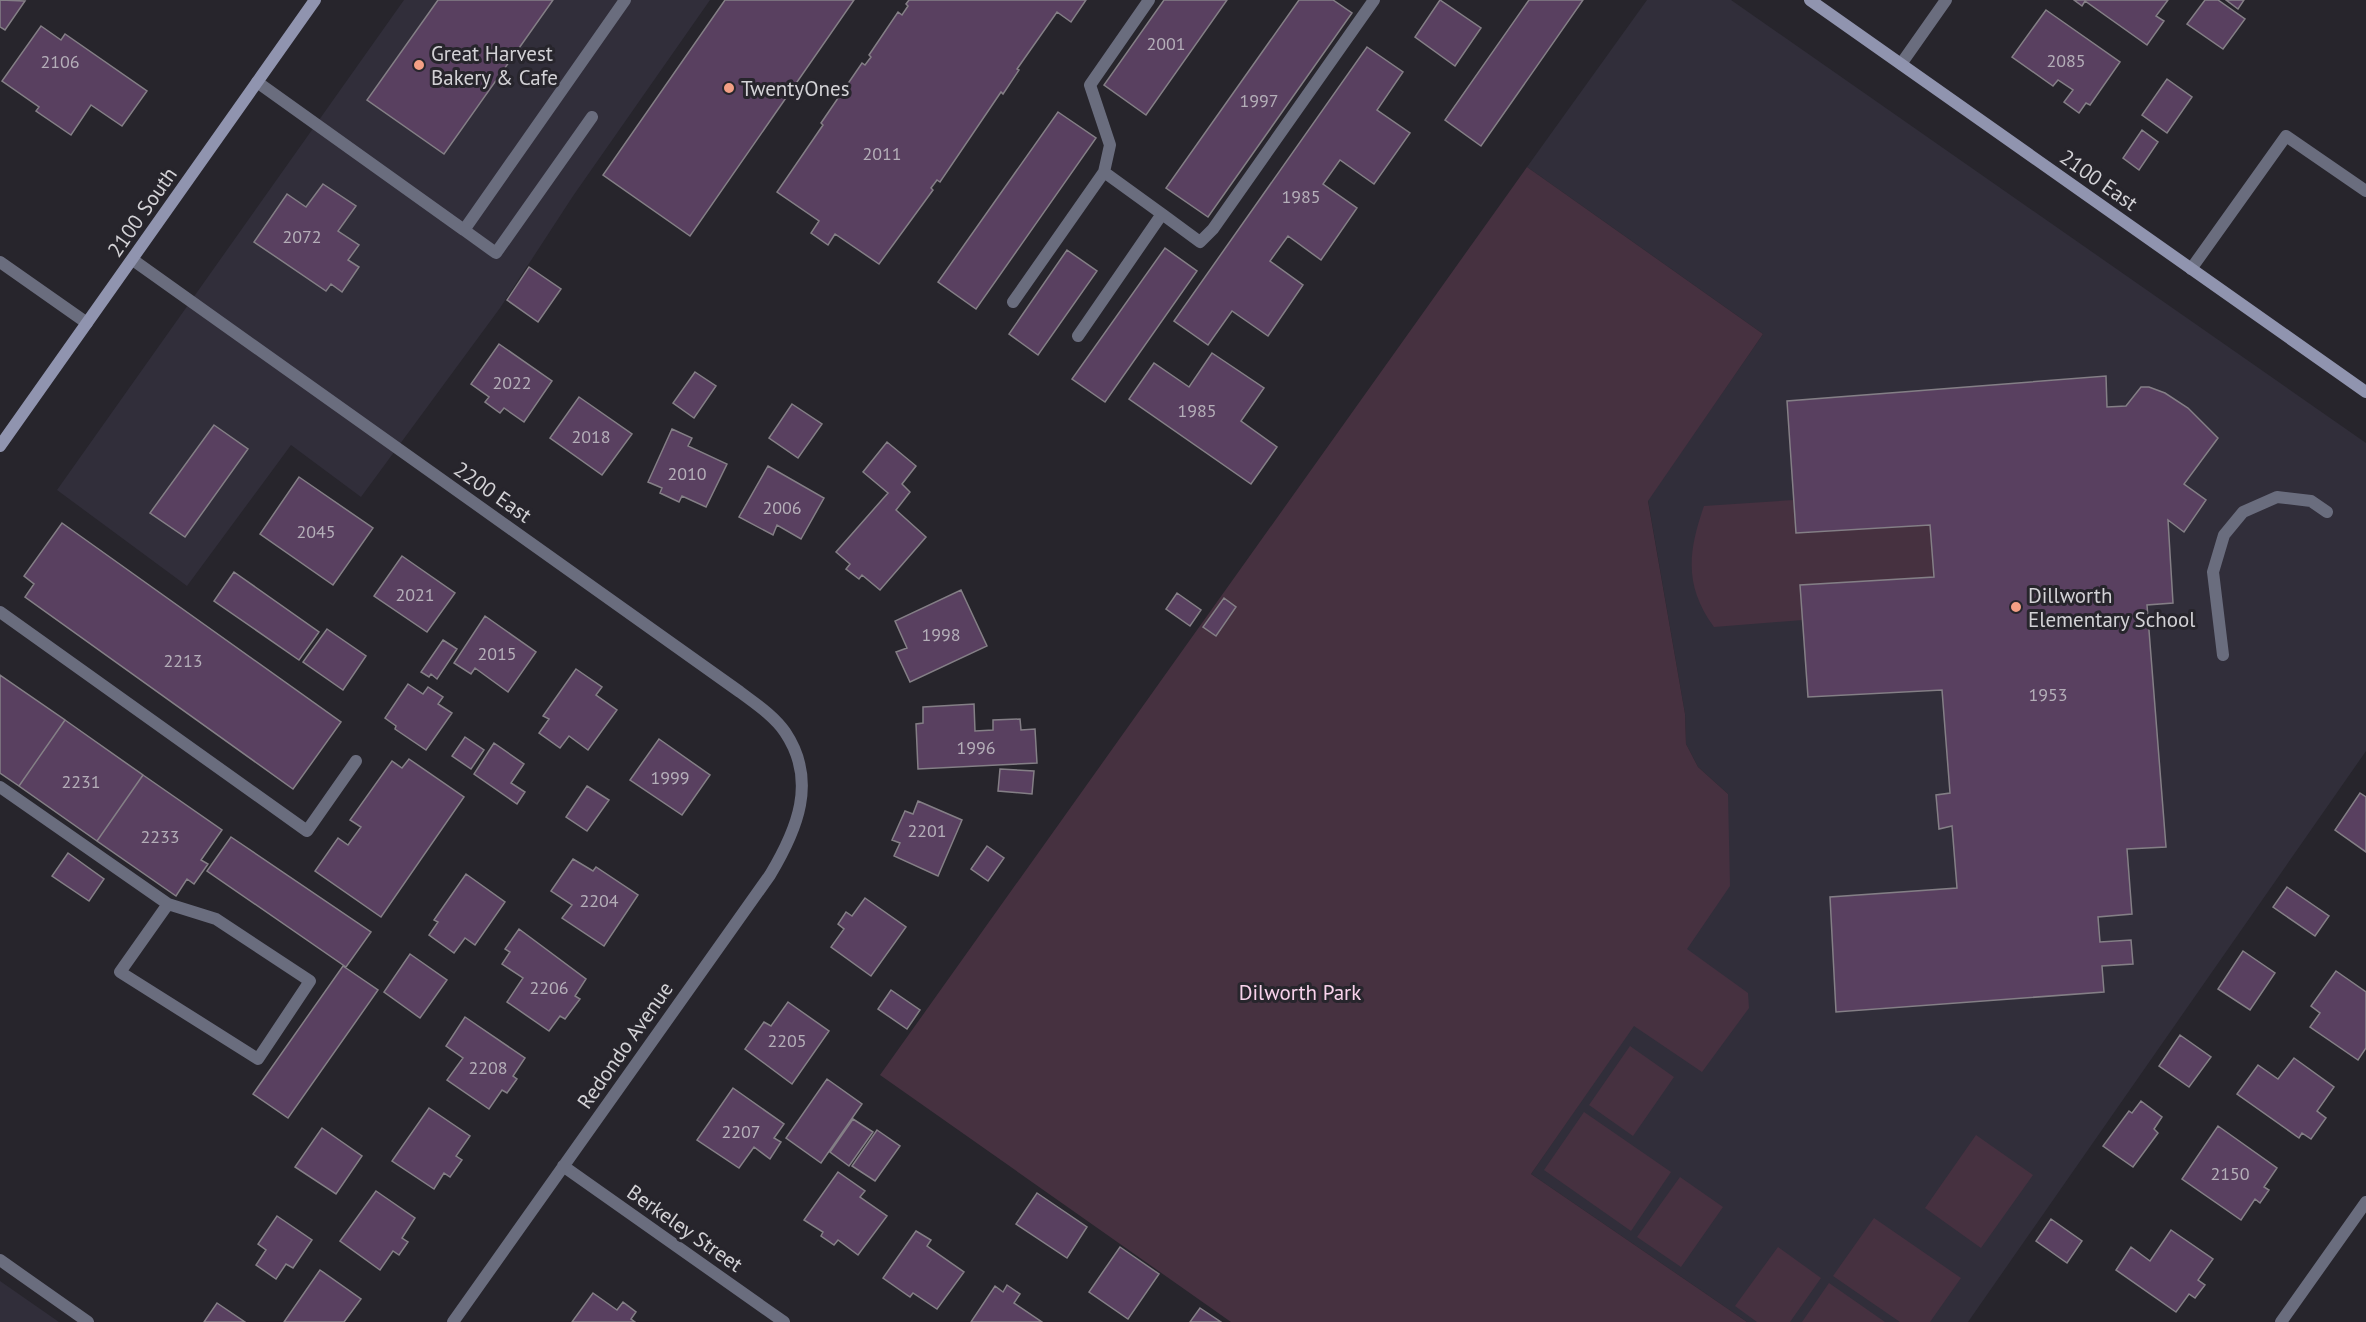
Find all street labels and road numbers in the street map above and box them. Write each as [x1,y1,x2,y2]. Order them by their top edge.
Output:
street label: 2100 East [2055,143,2143,217]
street label: 2100 South [101,162,183,262]
street label: 2200 East [449,455,537,529]
street label: Redondo Avenue [571,976,679,1114]
street label: Berkeley Street [622,1178,748,1278]

